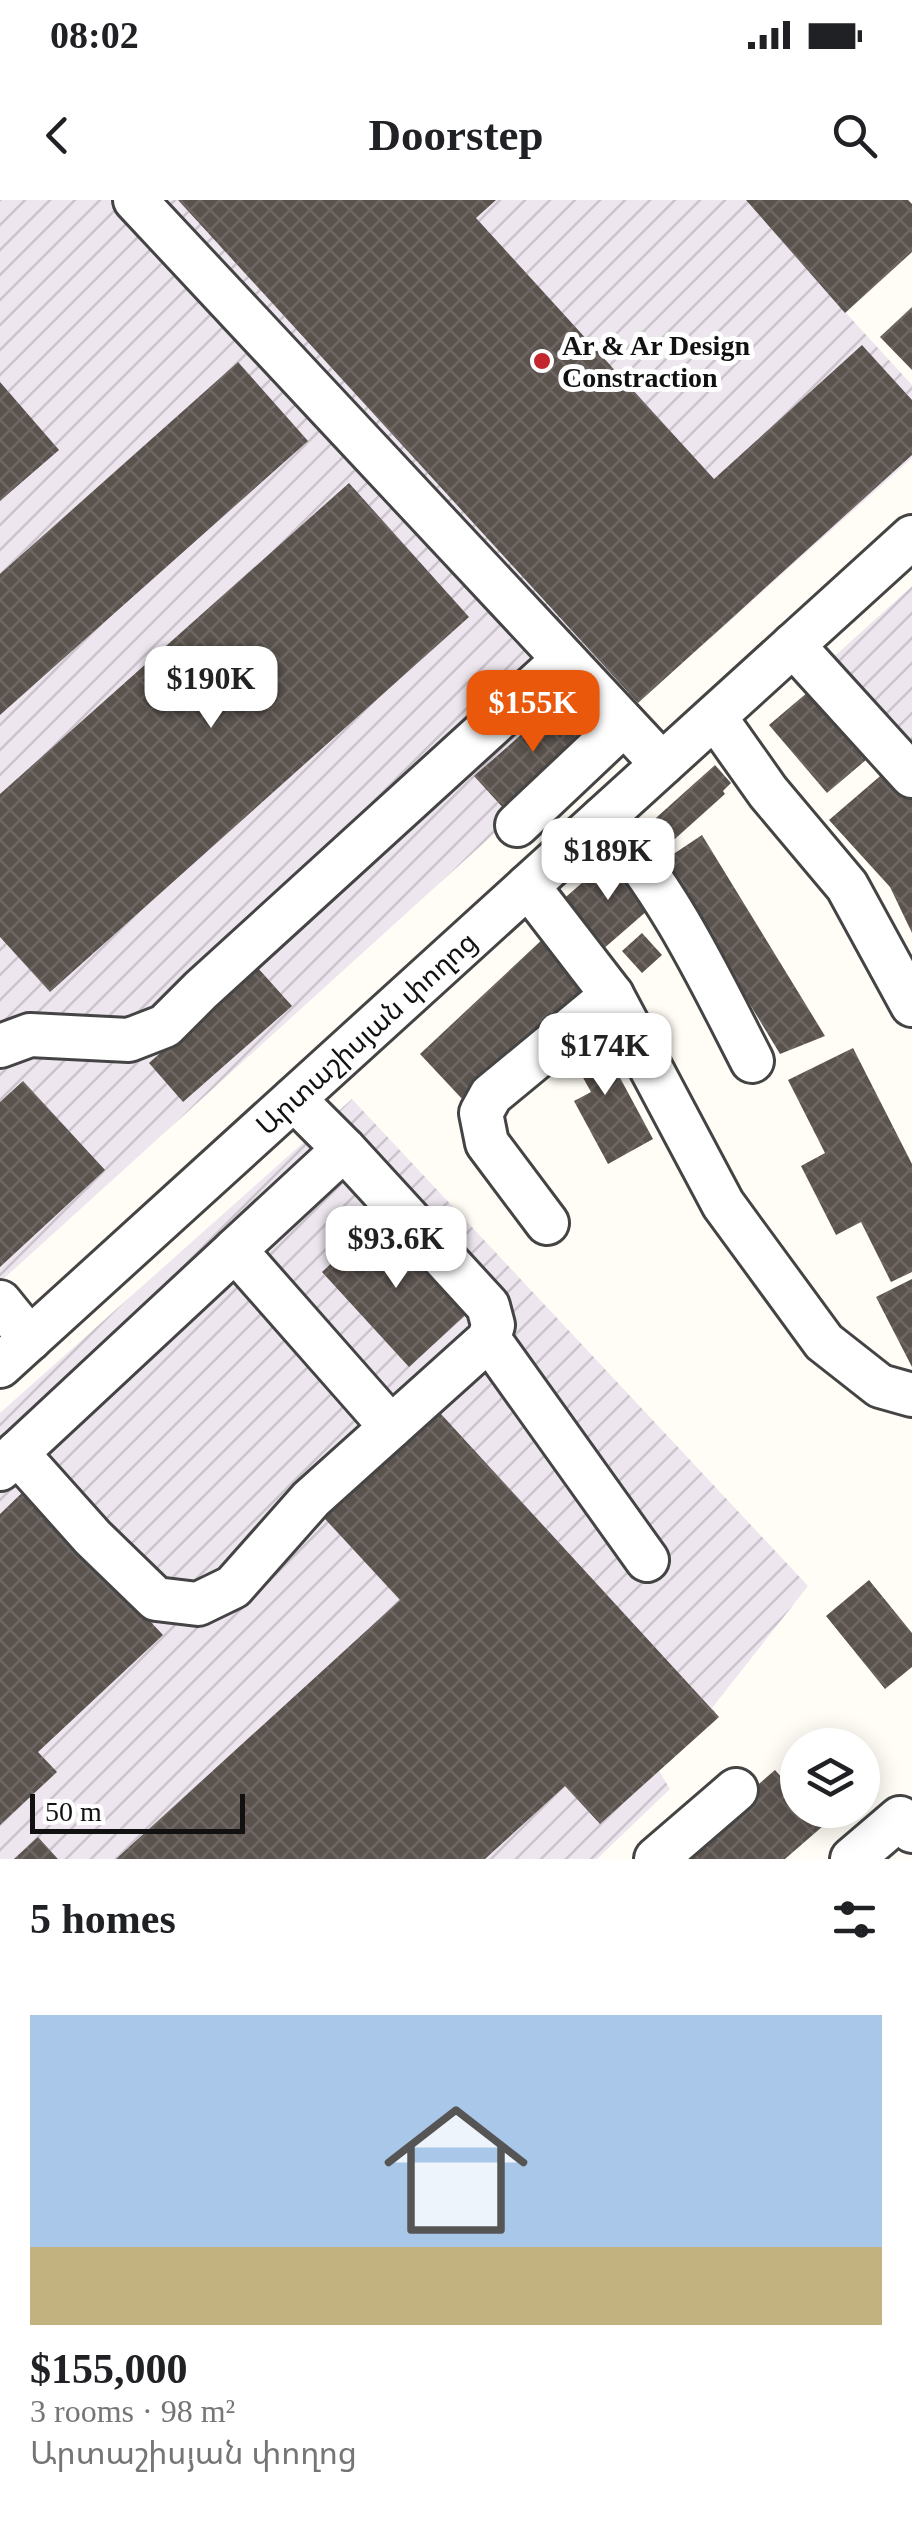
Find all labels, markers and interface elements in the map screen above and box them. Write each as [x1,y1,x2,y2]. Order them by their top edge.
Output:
text: 08:02 [50,14,139,56]
icon: back [30,108,85,163]
icon: search [827,108,882,163]
text: Doorstep [369,110,543,160]
place label: Ar & Ar Design Constraction [562,330,750,393]
marker: Ar & Ar Design Constraction [531,350,553,372]
pin: $190K [141,646,281,731]
text: $190K [167,660,255,696]
pin: $155K [463,670,603,755]
text: $155K [489,684,577,720]
pin: $189K [538,818,678,903]
text: $189K [564,832,652,868]
street label: Արտաշիսյան փողոց [250,926,484,1141]
pin: $174K [535,1013,675,1098]
text: $174K [561,1027,649,1063]
pin: $93.6K [315,1206,477,1291]
text: $93.6K [348,1220,444,1256]
map controls [780,1728,880,1828]
button: layers [780,1728,880,1828]
scale bar [30,1789,245,1834]
text: 50 m [45,1796,102,1827]
icon: filters [827,1892,882,1947]
text: 5 homes [30,1896,176,1942]
icon: home [366,2080,546,2260]
text: $155,000 [30,2346,188,2392]
text: 3 rooms · 98 m² [30,2393,235,2429]
text: Արտաշիսյան փողոց [30,2435,357,2471]

